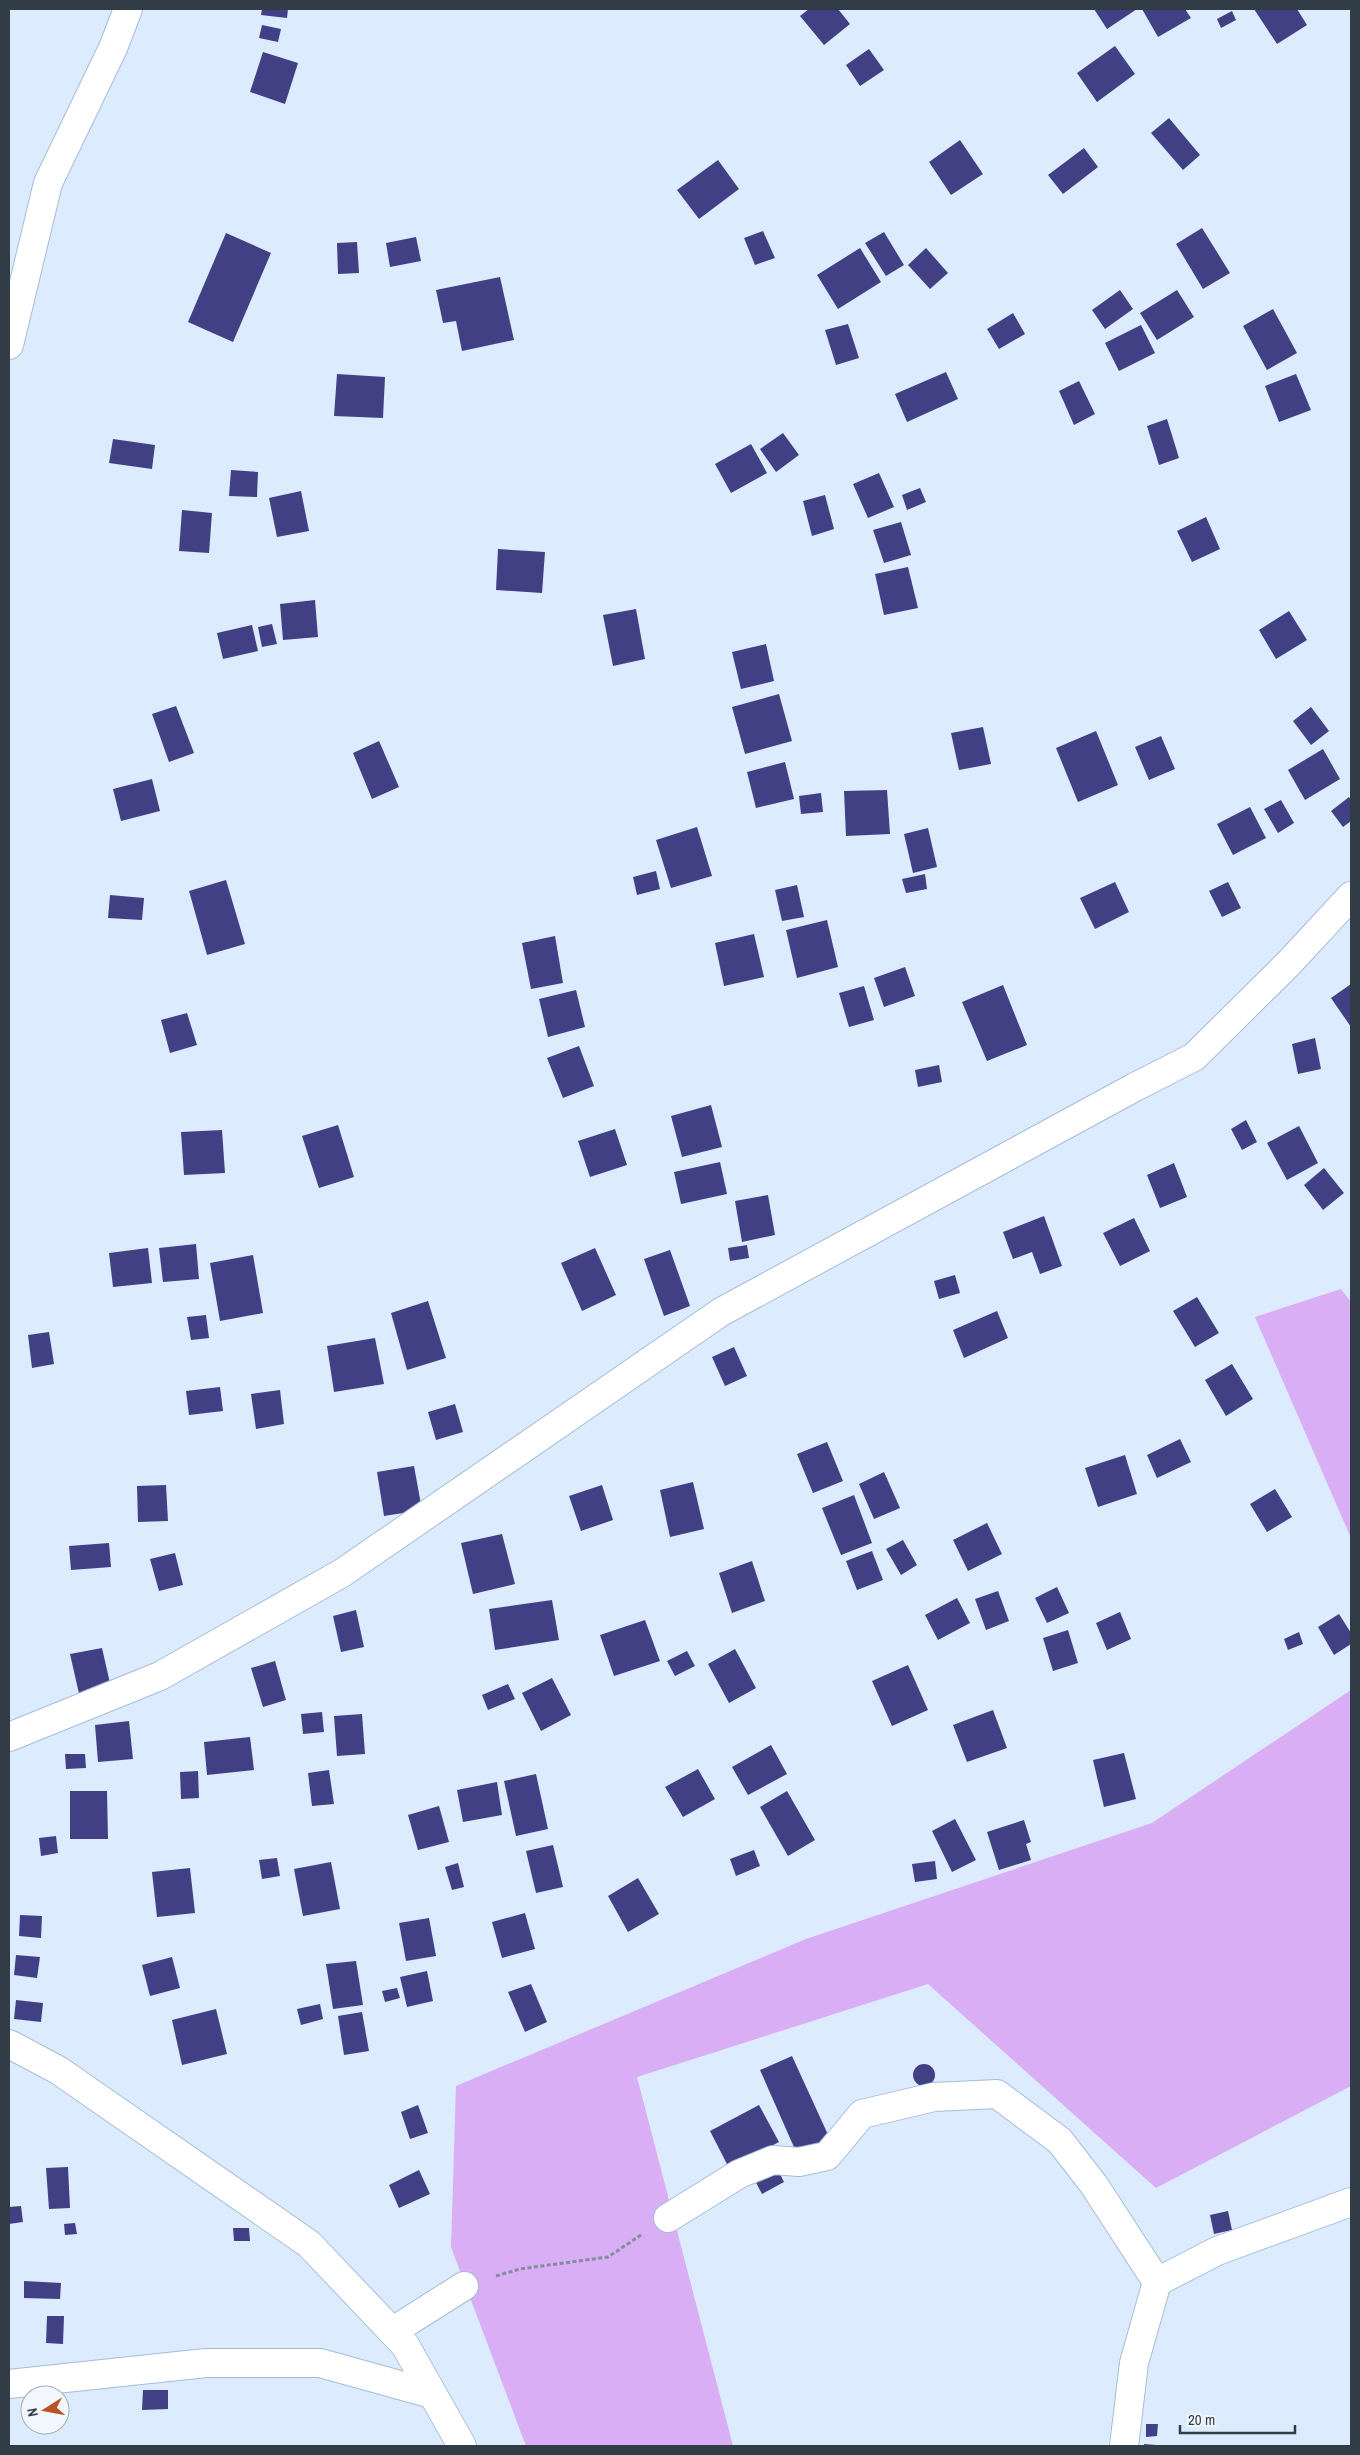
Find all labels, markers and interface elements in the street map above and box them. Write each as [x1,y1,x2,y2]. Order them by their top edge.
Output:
north arrow [20,2385,70,2435]
scale bar [1180,2402,1295,2434]
text: N [23,2407,42,2418]
text: 20 m [1188,2409,1215,2430]

